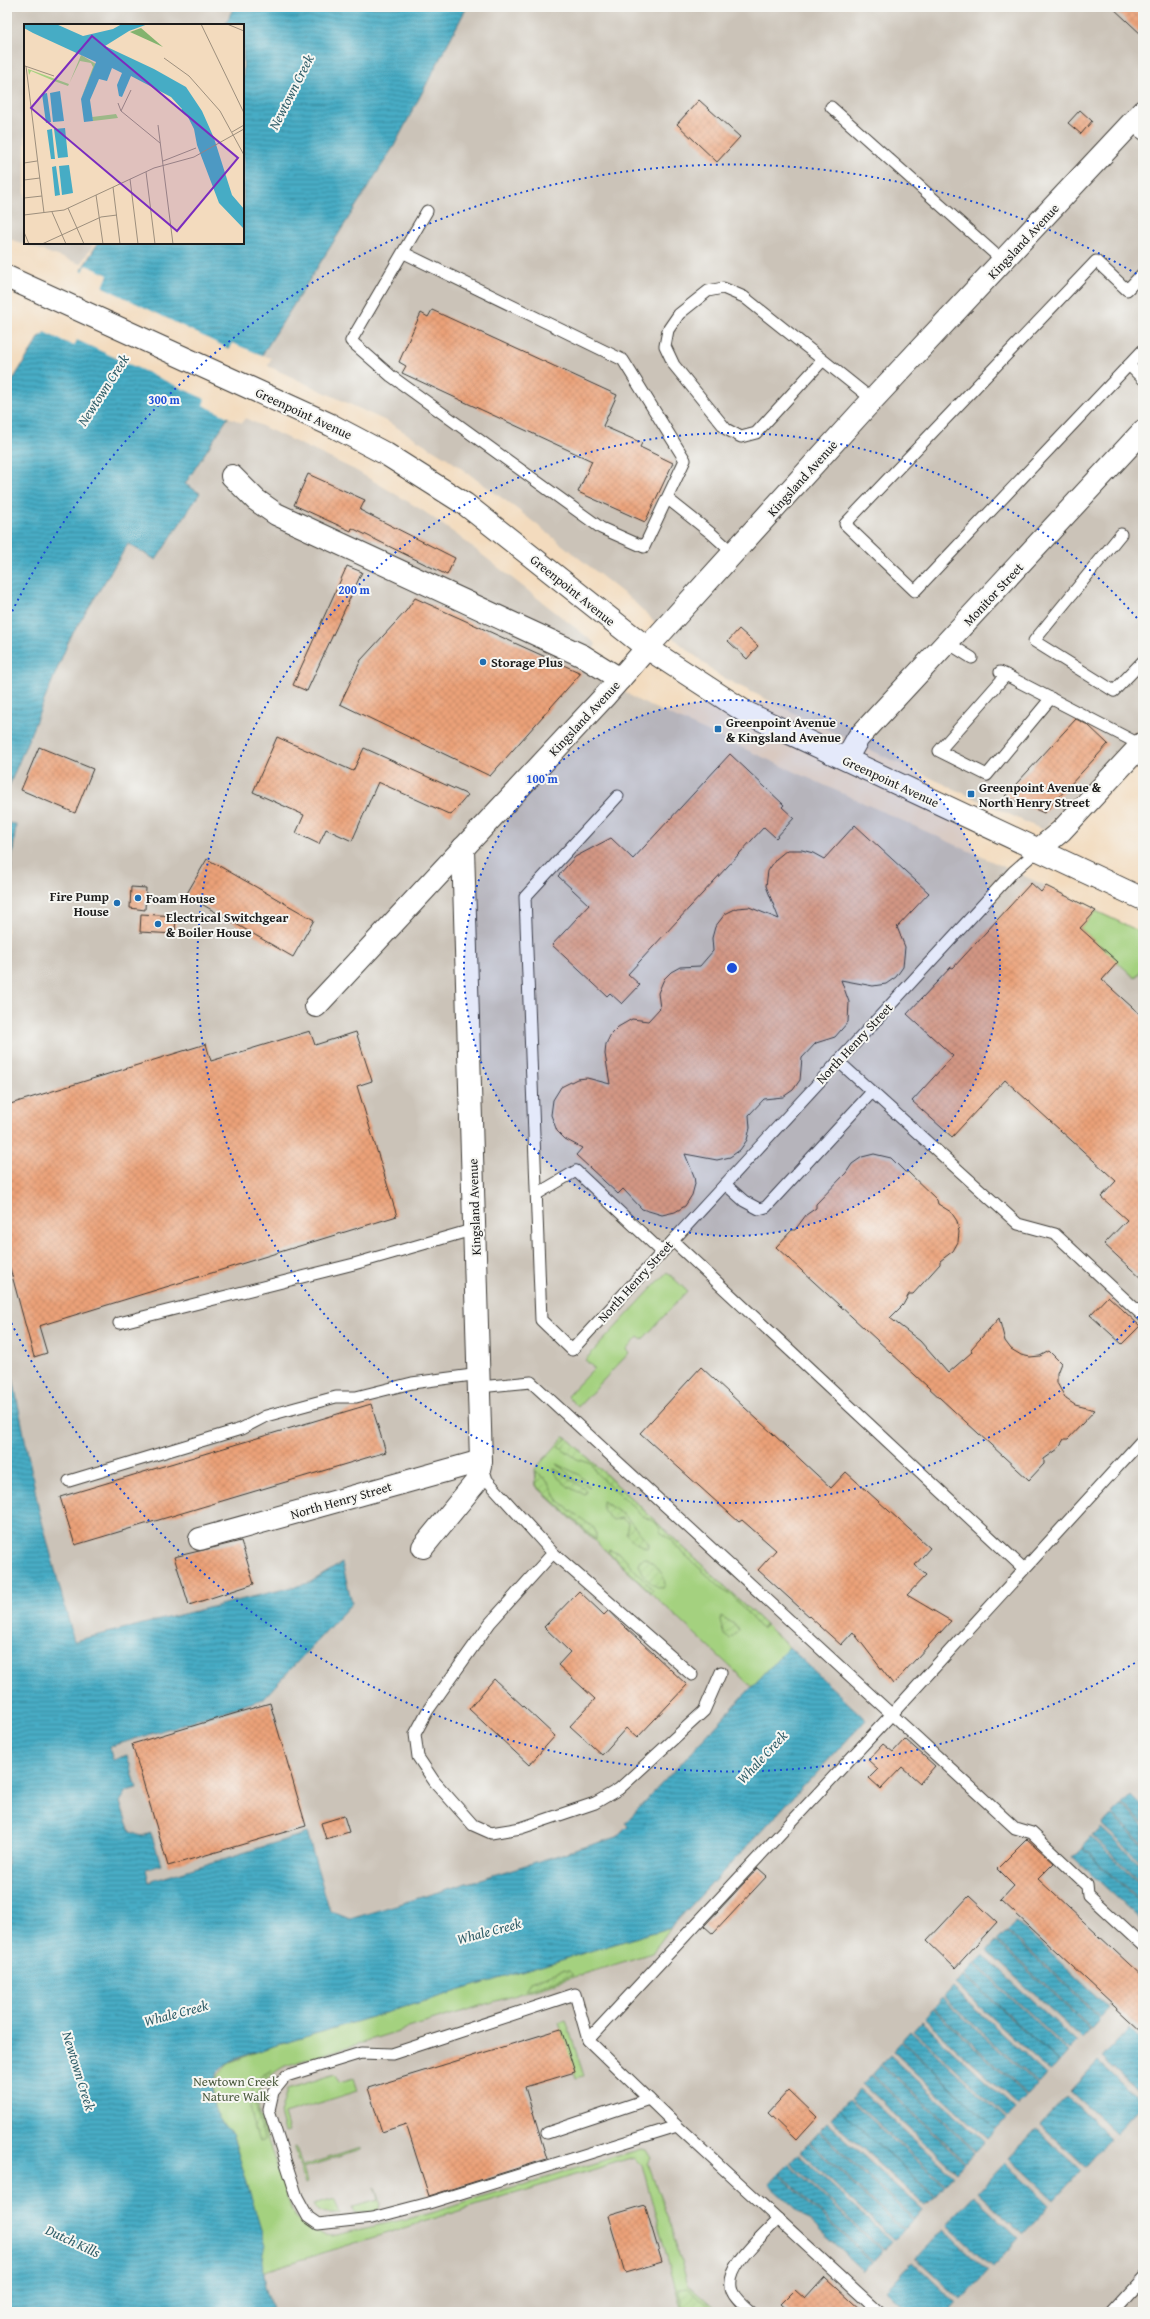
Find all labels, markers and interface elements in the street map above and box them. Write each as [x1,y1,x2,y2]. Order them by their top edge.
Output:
inset map [24,24,244,244]
water label: Newtown Creek [264,50,319,133]
street label: Kingsland Avenue [983,199,1063,283]
water label: Newtown Creek [72,350,134,430]
street label: Greenpoint Avenue [252,383,355,444]
text: 300 m [148,391,181,408]
street label: Kingsland Avenue [763,436,842,521]
street label: Greenpoint Avenue [526,550,619,631]
street label: Monitor Street [959,558,1028,630]
text: 200 m [338,581,371,598]
place label: Storage Plus [491,653,563,672]
marker: Storage Plus [478,657,488,667]
street label: Kingsland Avenue [544,676,624,760]
place label: Greenpoint Avenue & Kingsland Avenue [726,713,841,747]
marker: Greenpoint Avenue & Kingsland Avenue [713,724,723,734]
street label: Greenpoint Avenue [839,751,942,812]
text: 100 m [526,770,559,787]
place label: Greenpoint Avenue & North Henry Street [979,778,1102,812]
marker: Greenpoint Avenue & North Henry Street [966,789,976,799]
place label: Fire Pump House [50,887,110,921]
place label: Foam House [146,889,215,908]
marker: Foam House [133,893,143,903]
marker: Fire Pump House [112,898,122,908]
place label: Electrical Switchgear & Boiler House [166,908,288,942]
marker: Electrical Switchgear & Boiler House [153,919,163,929]
centre of rings [725,961,739,975]
street label: North Henry Street [812,998,897,1088]
street label: Kingsland Avenue [463,1158,486,1256]
street label: North Henry Street [593,1236,678,1327]
street label: North Henry Street [288,1477,395,1524]
water label: Whale Creek [732,1726,792,1788]
water label: Whale Creek [455,1913,524,1949]
water label: Whale Creek [142,1995,211,2031]
water label: Newtown Creek [57,2029,101,2114]
park label: Newtown Creek Nature Walk [193,2072,279,2106]
water label: Dutch Kills [42,2219,104,2262]

